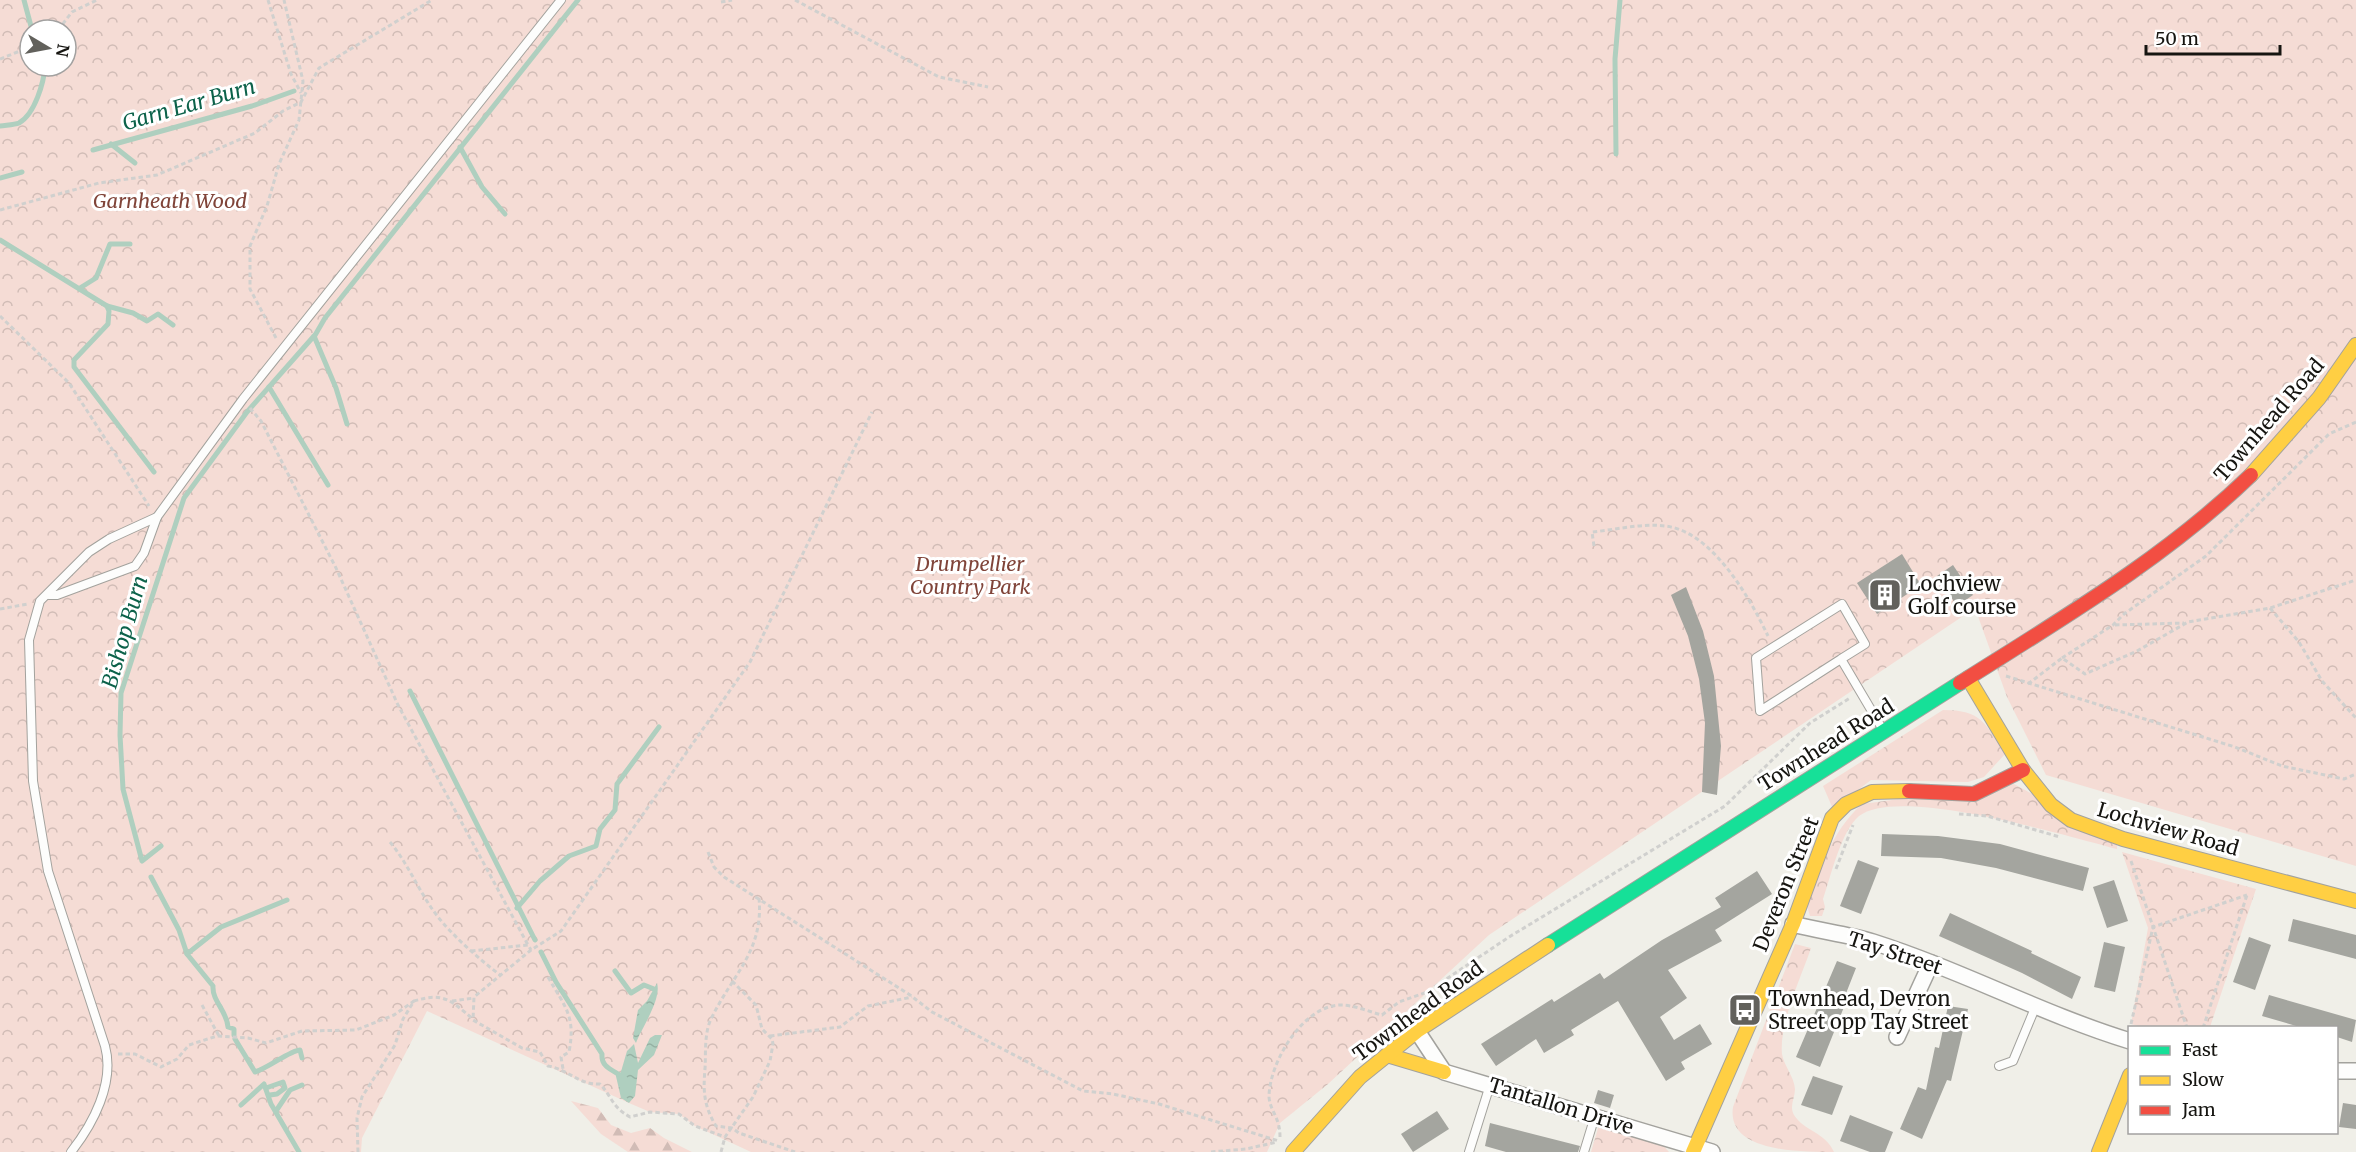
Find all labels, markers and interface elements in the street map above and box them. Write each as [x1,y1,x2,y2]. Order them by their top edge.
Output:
north arrow [18,18,78,78]
scale bar [2146,18,2280,56]
text: 50 m [2155,27,2199,50]
text: N [52,43,74,59]
water label: Garn Ear Burn [119,73,259,136]
park label: Garnheath Wood [93,188,247,213]
street label: Townhead Road [2208,353,2329,486]
park label: Drumpellier Country Park [910,551,1030,599]
place label: Lochview Golf course [1908,571,2016,619]
water label: Bishop Burn [96,572,153,691]
building icon: Lochview Golf course [1867,577,1903,613]
street label: Townhead Road [1753,693,1898,796]
street label: Lochview Road [2094,796,2242,861]
street label: Deveron Street [1747,813,1824,955]
street label: Tay Street [1845,926,1946,980]
street label: Townhead Road [1348,955,1488,1066]
place label: Townhead, Devron Street opp Tay Street [1768,986,1969,1034]
bus stop icon: Townhead, Devron Street opp Tay Street [1727,992,1763,1028]
legend [2128,1026,2338,1134]
text: Fast [2182,1038,2218,1061]
text: Slow [2182,1068,2225,1091]
street label: Tantallon Drive [1486,1072,1636,1139]
text: Jam [2181,1098,2216,1121]

